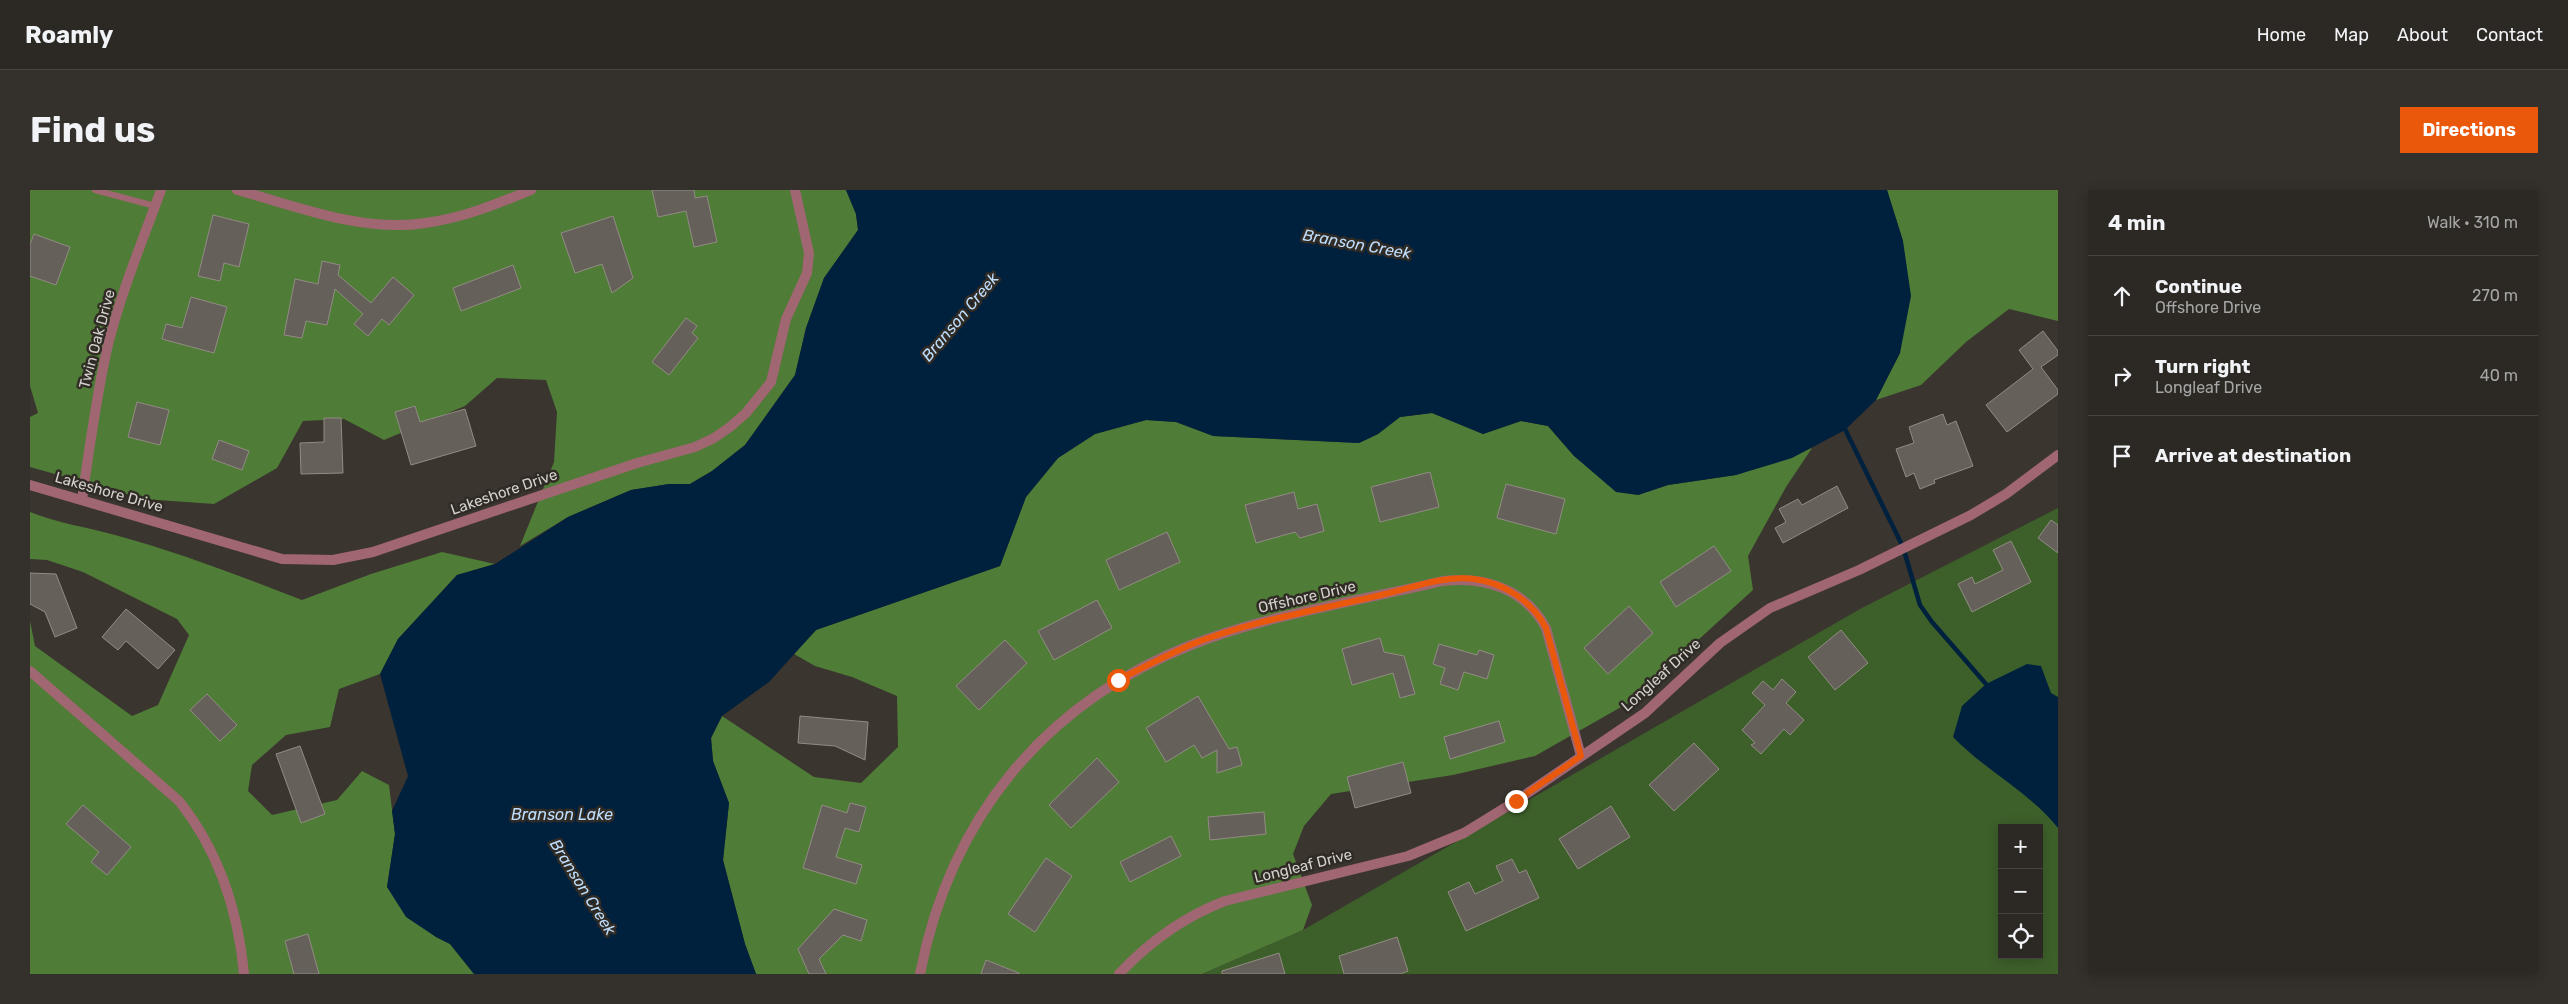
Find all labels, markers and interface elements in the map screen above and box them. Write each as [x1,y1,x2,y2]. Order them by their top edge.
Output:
text: Roamly [25,21,113,49]
text: Home [2257,24,2306,46]
text: Map [2334,24,2369,46]
text: About [2397,24,2448,46]
text: Contact [2476,24,2543,46]
button: Directions [2400,107,2538,153]
text: Find us [30,109,155,151]
text: 4 min [2108,210,2166,235]
text: Walk · 310 m [2427,213,2518,232]
water label: Branson Creek [1301,225,1413,263]
water label: Branson Creek [917,268,1003,365]
text: Continue [2155,275,2242,298]
icon: ahead [2108,282,2136,310]
text: 270 m [2472,286,2518,305]
street label: Twin Oak Drive [75,287,119,391]
text: Offshore Drive [2155,298,2261,317]
text: Turn right [2155,355,2250,378]
icon: right [2108,362,2136,390]
text: 40 m [2480,366,2518,385]
text: Longleaf Drive [2155,378,2262,397]
icon: arrive [2108,442,2136,470]
text: Arrive at destination [2155,444,2351,467]
street label: Lakeshore Drive [448,465,560,519]
street label: Lakeshore Drive [53,468,165,516]
street label: Offshore Drive [1256,577,1358,617]
street label: Longleaf Drive [1618,635,1704,715]
route start [1107,669,1130,692]
route end [1505,790,1528,813]
water label: Branson Lake [511,805,613,824]
map controls [1998,824,2043,959]
button: + [1998,824,2043,869]
water label: Branson Creek [546,835,621,939]
street label: Longleaf Drive [1252,845,1354,887]
button: − [1998,869,2043,914]
button: locate [1998,914,2043,959]

